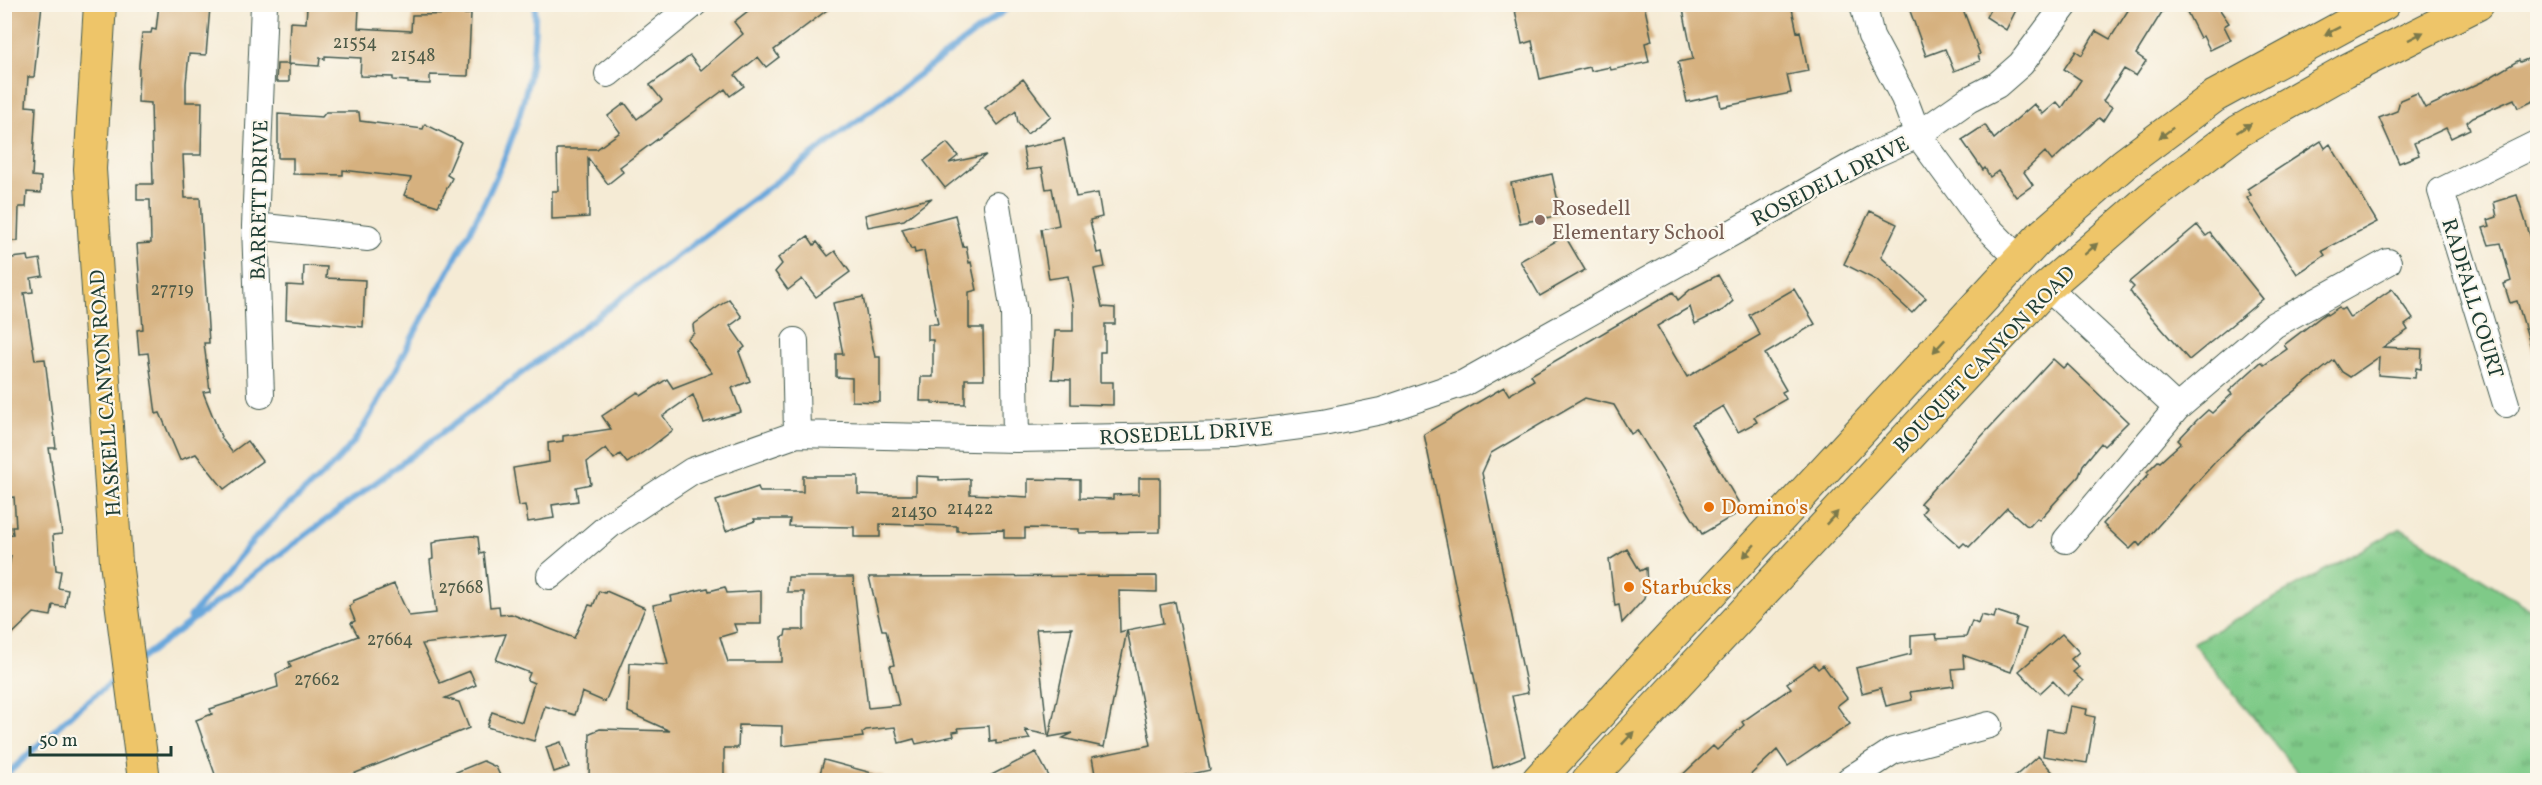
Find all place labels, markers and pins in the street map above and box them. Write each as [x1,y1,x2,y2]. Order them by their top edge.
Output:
place label: Rosedell Elementary School [1552,195,1725,248]
marker: Rosedell Elementary School [1533,213,1547,227]
place label: Domino's [1721,494,1808,523]
marker: Domino's [1702,500,1716,514]
place label: Starbucks [1641,574,1732,603]
marker: Starbucks [1622,580,1636,594]

